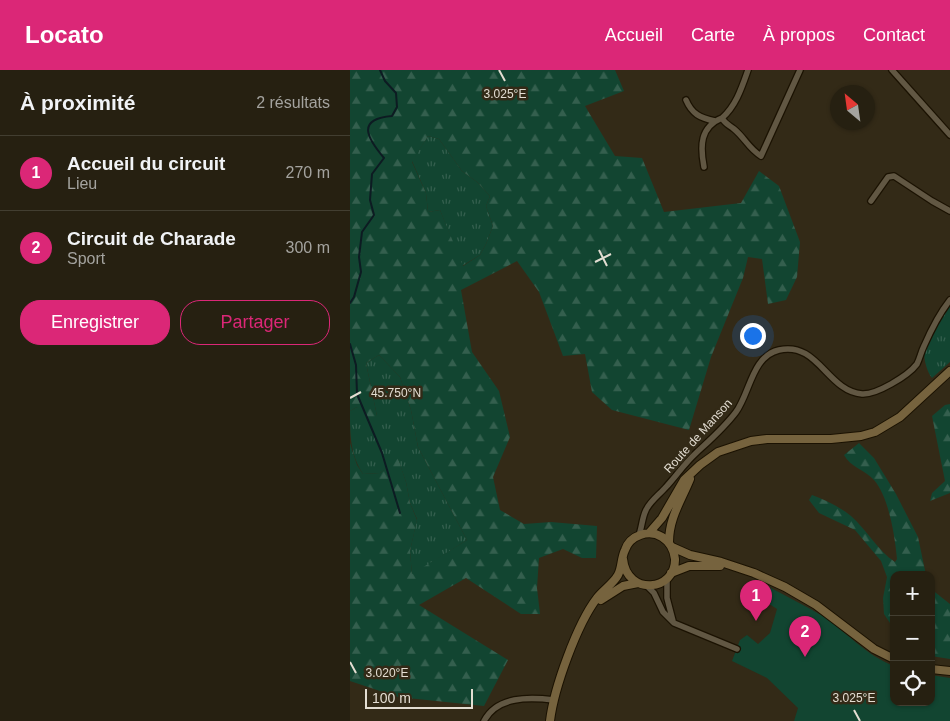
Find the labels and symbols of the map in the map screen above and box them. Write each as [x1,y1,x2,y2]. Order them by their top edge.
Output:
north arrow [830,85,875,130]
text: 3.025°E [484,87,526,101]
your location [740,323,766,349]
text: 45.750°N [371,386,421,400]
street label: Route de Manson [661,396,735,476]
pin: 1 [740,580,772,621]
pin: 2 [789,616,821,657]
text: 3.020°E [366,666,408,680]
scale bar [365,686,472,709]
text: 3.025°E [833,691,875,705]

